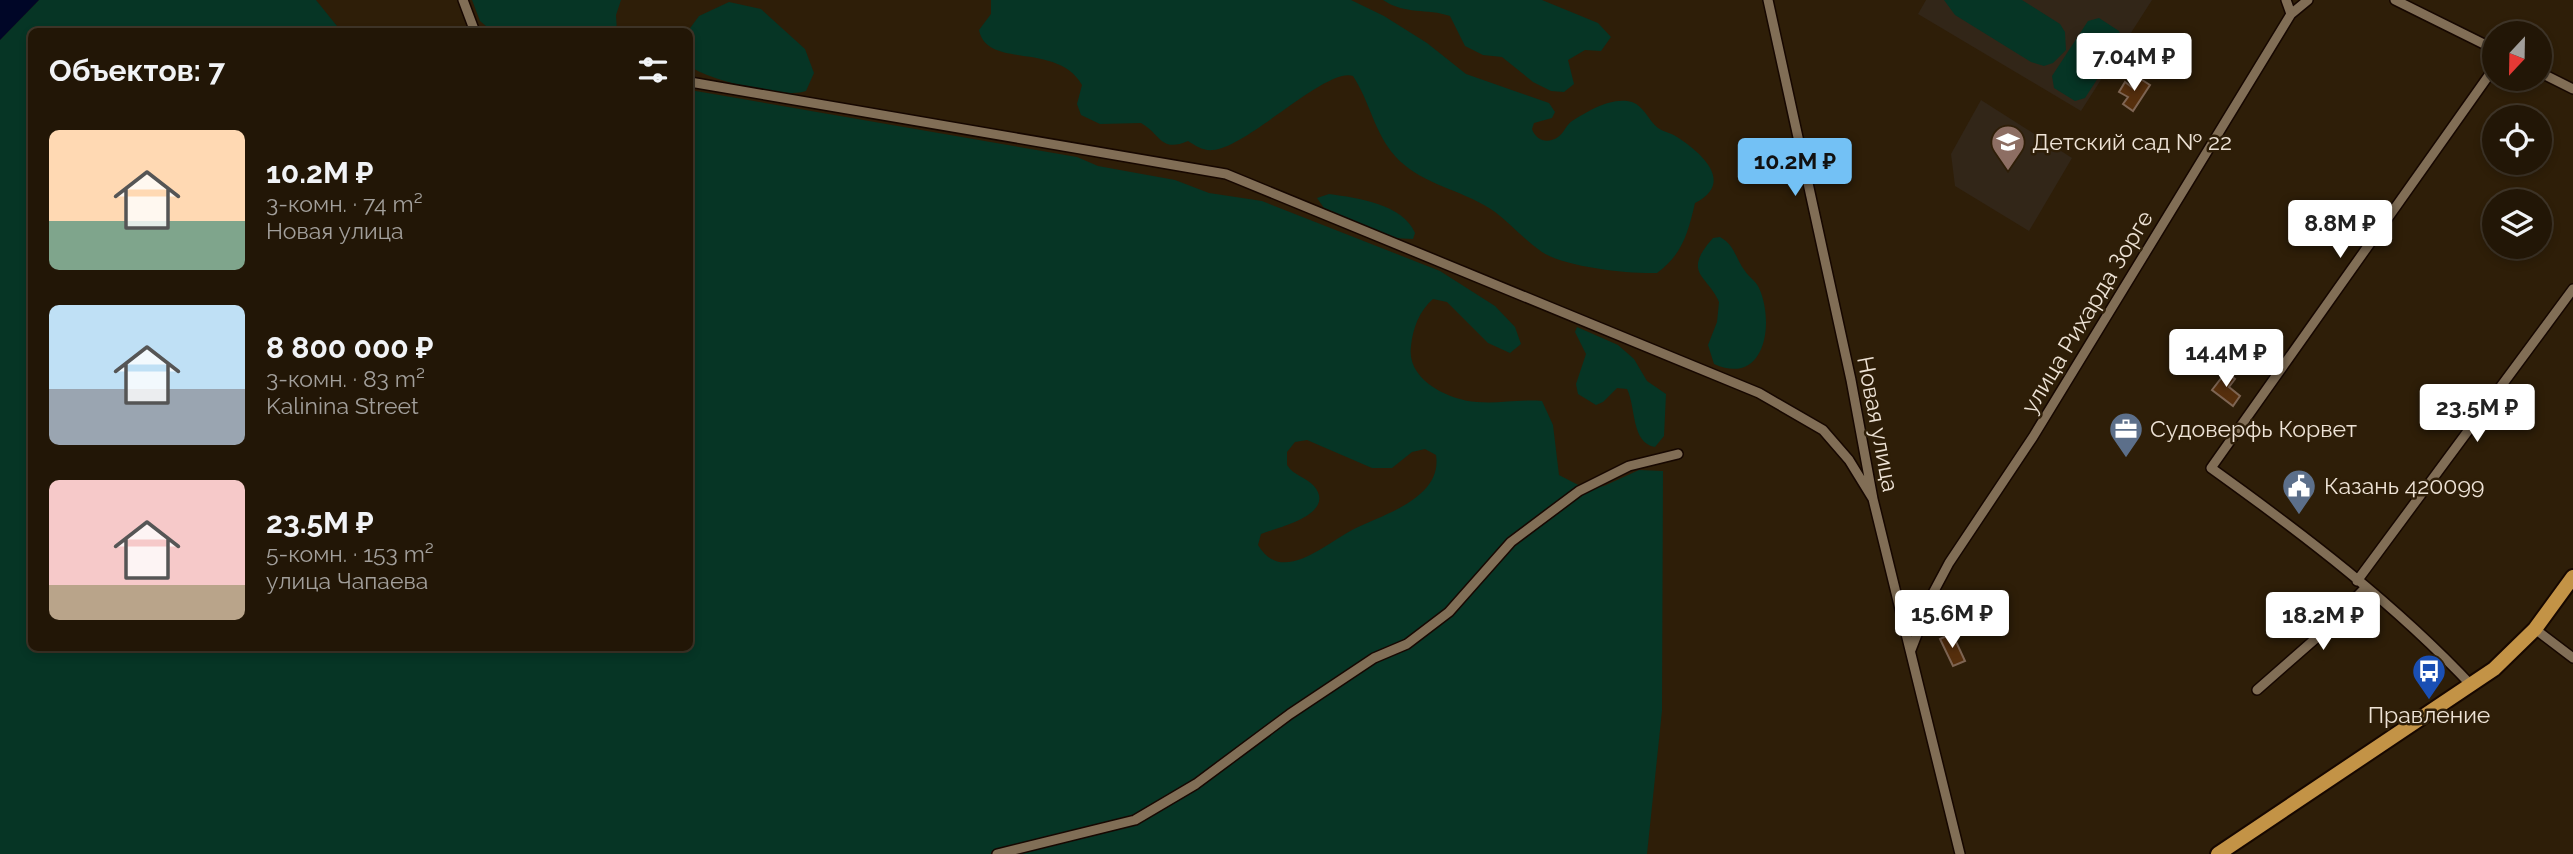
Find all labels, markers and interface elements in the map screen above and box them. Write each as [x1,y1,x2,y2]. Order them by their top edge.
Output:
north arrow [2482,21,2552,91]
map controls [2482,21,2552,259]
pin: 7.04M ₽ [2069,34,2199,93]
text: 7.04M ₽ [2093,42,2175,69]
icon: filters [634,51,672,89]
text: Объектов: 7 [49,53,225,88]
button: locate [2482,105,2552,175]
school or university icon: Детский сад № 22 [1989,123,2027,172]
place label: Детский сад № 22 [2032,128,2232,155]
pin: 10.2M ₽ [1730,138,1860,198]
text: 10.2M ₽ [1754,147,1836,174]
text: 10.2M ₽ [266,155,374,190]
icon: home [105,158,189,242]
button: layers [2482,189,2552,259]
text: 3-комн. · 74 m² [266,190,423,217]
pin: 8.8M ₽ [2283,201,2397,260]
street label: улица Рихарда Зорге [2015,205,2158,418]
text: 8.8M ₽ [2304,209,2376,236]
text: Новая улица [266,217,404,244]
text: 8 800 000 ₽ [266,330,433,365]
pin: 14.4M ₽ [2161,330,2291,389]
icon: home [105,333,189,417]
text: 14.4M ₽ [2185,338,2267,365]
street label: Новая улица [1852,354,1905,494]
text: 3-комн. · 83 m² [266,365,425,392]
pin: 23.5M ₽ [2412,384,2542,444]
text: Kalinina Street [266,392,419,419]
text: 23.5M ₽ [2436,393,2518,420]
office icon: Судоверфь Корвет [2107,410,2145,459]
place label: Судоверфь Корвет [2150,415,2357,442]
public building icon: Казань 420099 [2280,467,2318,516]
place label: Казань 420099 [2324,472,2484,499]
text: 23.5M ₽ [266,505,374,540]
icon: home [105,508,189,592]
text: 5-комн. · 153 m² [266,540,434,567]
text: улица Чапаева [266,567,428,594]
pin: 15.6M ₽ [1887,590,2017,650]
pin: 18.2M ₽ [2258,592,2388,652]
text: 15.6M ₽ [1911,599,1993,626]
text: 18.2M ₽ [2282,601,2364,628]
bus stop icon: Правление [2410,652,2448,701]
place label: Правление [2368,701,2490,728]

